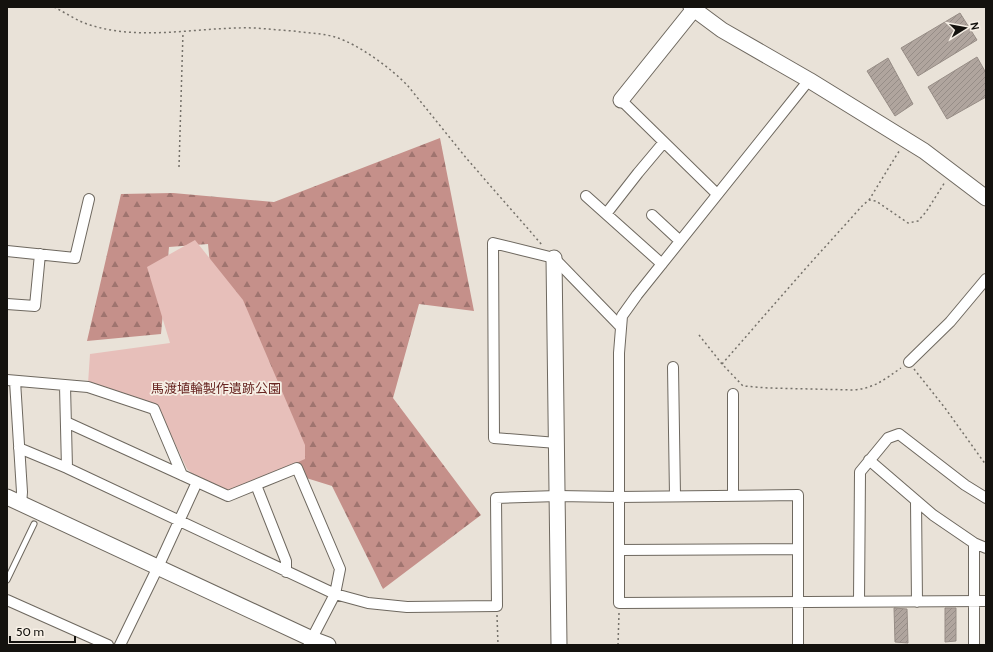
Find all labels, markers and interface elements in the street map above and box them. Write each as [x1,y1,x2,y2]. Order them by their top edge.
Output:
north arrow [945,8,985,48]
text: N [967,21,982,31]
park label: 馬渡埴輪製作遺跡公園 [151,380,281,396]
scale bar [10,618,75,644]
text: 50 m [16,624,44,639]

